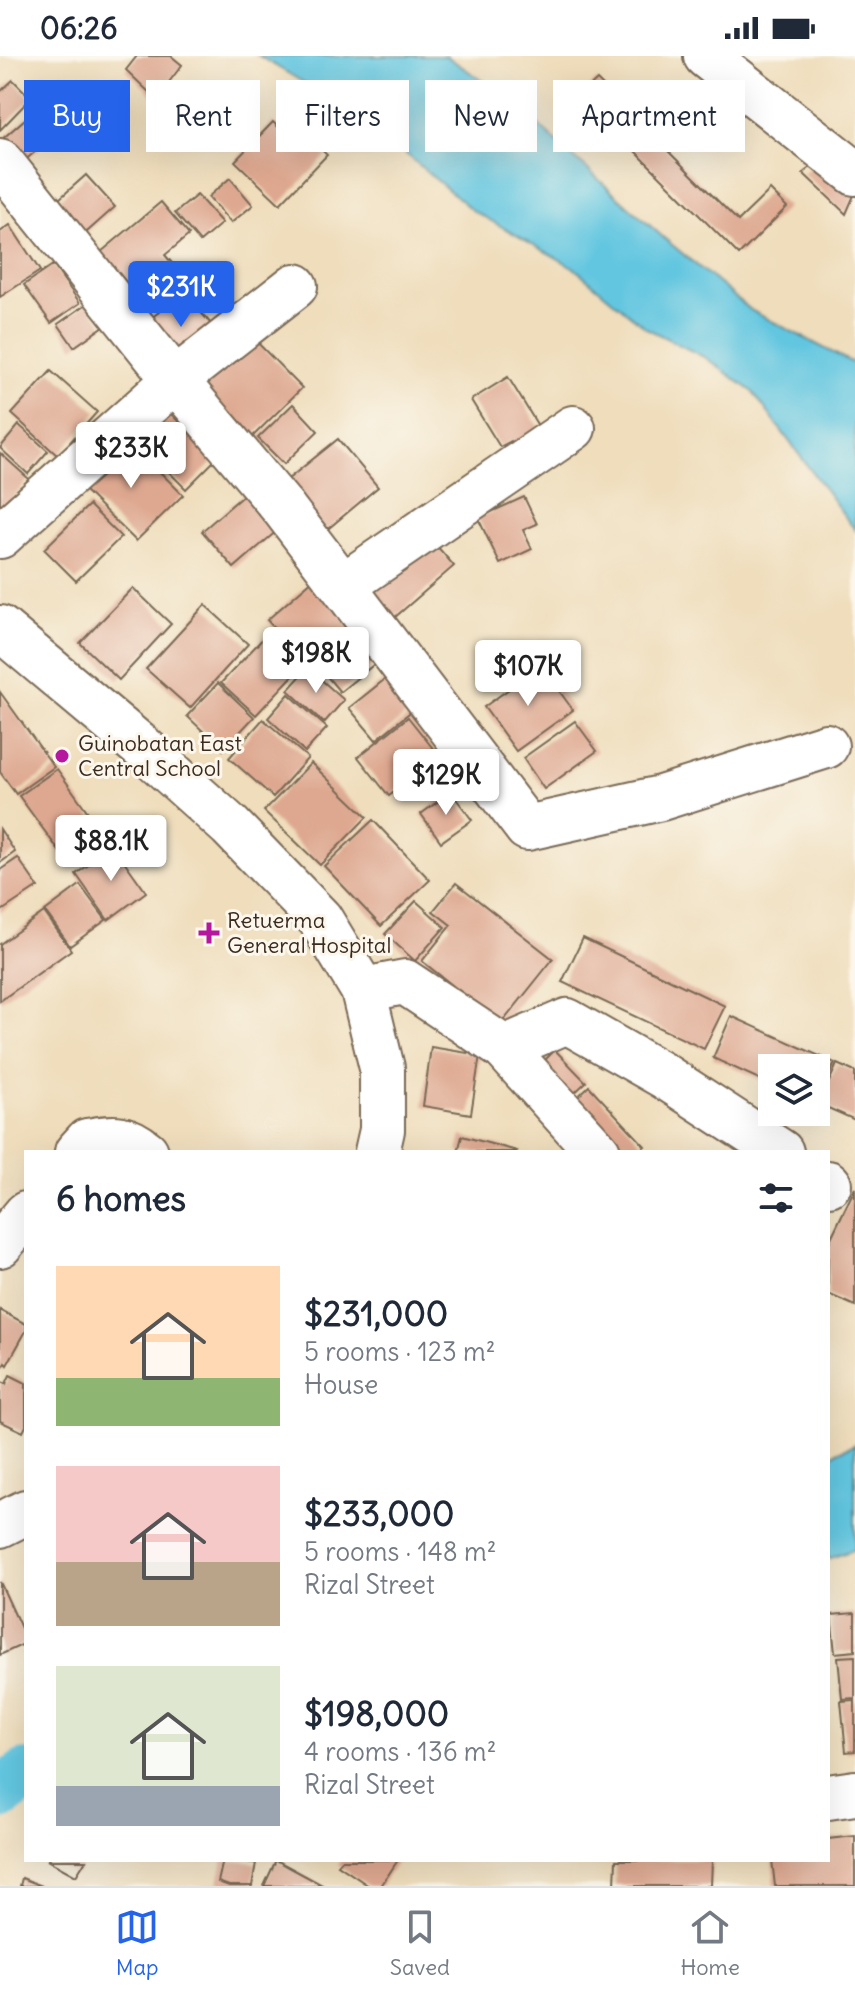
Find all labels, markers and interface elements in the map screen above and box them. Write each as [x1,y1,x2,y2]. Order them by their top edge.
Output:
text: 06:26 [40,9,118,47]
chip: Buy [24,80,130,152]
chip: Rent [146,80,260,152]
chip: Filters [276,80,409,152]
chip: New [425,80,537,152]
chip: Apartment [553,80,745,152]
pin: $231K [125,261,237,329]
text: $231K [146,270,216,303]
pin: $233K [75,422,187,490]
text: $233K [94,431,168,464]
pin: $198K [260,627,372,695]
text: $198K [281,636,351,669]
pin: $107K [472,640,584,708]
text: $107K [493,649,563,682]
place label: Guinobatan East Central School [78,729,242,782]
marker: Guinobatan East Central School [53,747,71,765]
pin: $129K [390,749,502,817]
text: $129K [411,758,481,791]
pin: $88.1K [46,815,176,883]
text: $88.1K [73,824,149,857]
place label: Retuerma General Hospital [227,906,391,959]
marker: Retuerma General Hospital [198,922,220,944]
map controls [758,1054,830,1126]
button: layers [758,1054,830,1126]
icon: filters [754,1176,798,1220]
text: 6 homes [56,1177,186,1220]
text: $231,000 [304,1292,448,1335]
icon: home [120,1298,216,1394]
text: 5 rooms · 123 m² [304,1335,496,1368]
text: House [304,1368,378,1401]
text: $233,000 [304,1492,454,1535]
icon: home [120,1498,216,1594]
text: 5 rooms · 148 m² [304,1535,497,1568]
text: Rizal Street [304,1568,435,1601]
text: $198,000 [304,1692,449,1735]
icon: home [120,1698,216,1794]
text: 4 rooms · 136 m² [304,1735,496,1768]
text: Rizal Street [304,1768,435,1801]
tab: Map [115,1905,159,1981]
tab: Saved [390,1905,450,1981]
tab: Home [680,1905,740,1981]

